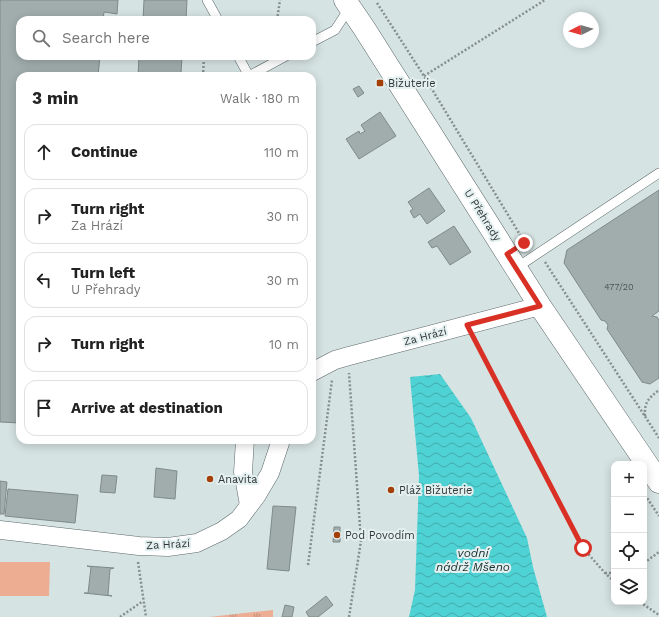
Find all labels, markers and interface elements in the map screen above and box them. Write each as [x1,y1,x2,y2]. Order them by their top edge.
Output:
north arrow [563,12,599,48]
search box [16,16,316,60]
icon: search [30,27,52,49]
text: Search here [62,29,150,47]
place label: Bižuterie [388,77,436,90]
marker: Bižuterie [375,78,385,88]
text: 3 min [32,88,78,108]
text: Walk · 180 m [220,91,300,106]
icon: ahead [33,141,55,163]
text: Continue [71,143,138,161]
text: 110 m [264,145,299,160]
street label: U Přehrady [461,187,504,244]
text: Turn right [71,200,144,218]
icon: right [33,205,55,227]
text: 30 m [267,209,299,224]
text: Za Hrází [71,218,123,233]
route end [515,234,533,252]
text: Turn left [71,264,135,282]
icon: left [33,269,55,291]
text: 30 m [267,273,299,288]
text: U Přehrady [71,282,141,297]
house number: 477/20 [604,282,634,292]
street label: Za Hrází [402,324,448,348]
icon: right [33,333,55,355]
text: Turn right [71,335,144,353]
text: 10 m [269,337,299,352]
icon: arrive [33,397,55,419]
text: Arrive at destination [71,399,223,417]
map controls [611,461,647,605]
button: + [611,461,647,497]
place label: Anavita [218,473,258,486]
marker: Anavita [205,474,215,484]
place label: Pláž Bižuterie [399,484,472,497]
marker: Pláž Bižuterie [386,485,396,495]
button: − [611,497,647,533]
place label: Pod Povodím [345,529,415,542]
marker: Pod Povodím [332,530,342,540]
button: locate [611,533,647,569]
street label: Za Hrází [146,537,190,552]
route start [574,539,592,557]
water label: vodní nádrž Mšeno [436,546,510,574]
button: layers [611,569,647,605]

